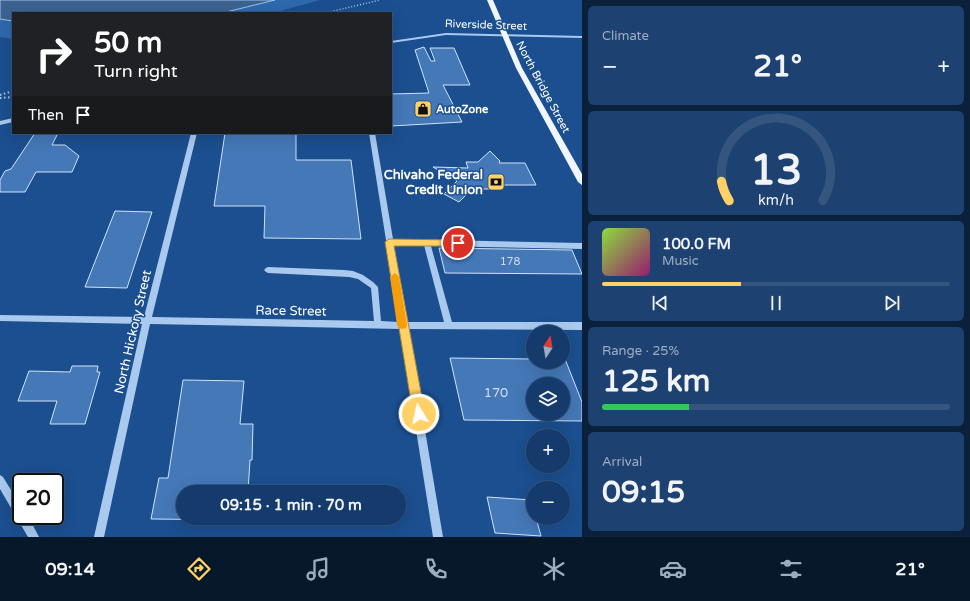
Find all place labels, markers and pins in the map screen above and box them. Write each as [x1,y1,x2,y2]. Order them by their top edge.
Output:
shop icon: AutoZone [413,99,433,119]
place label: AutoZone [436,103,489,116]
place label: Chivaho Federal Credit Union [384,167,483,198]
bank icon: Chivaho Federal Credit Union [486,172,506,192]
pin [441,226,475,260]

